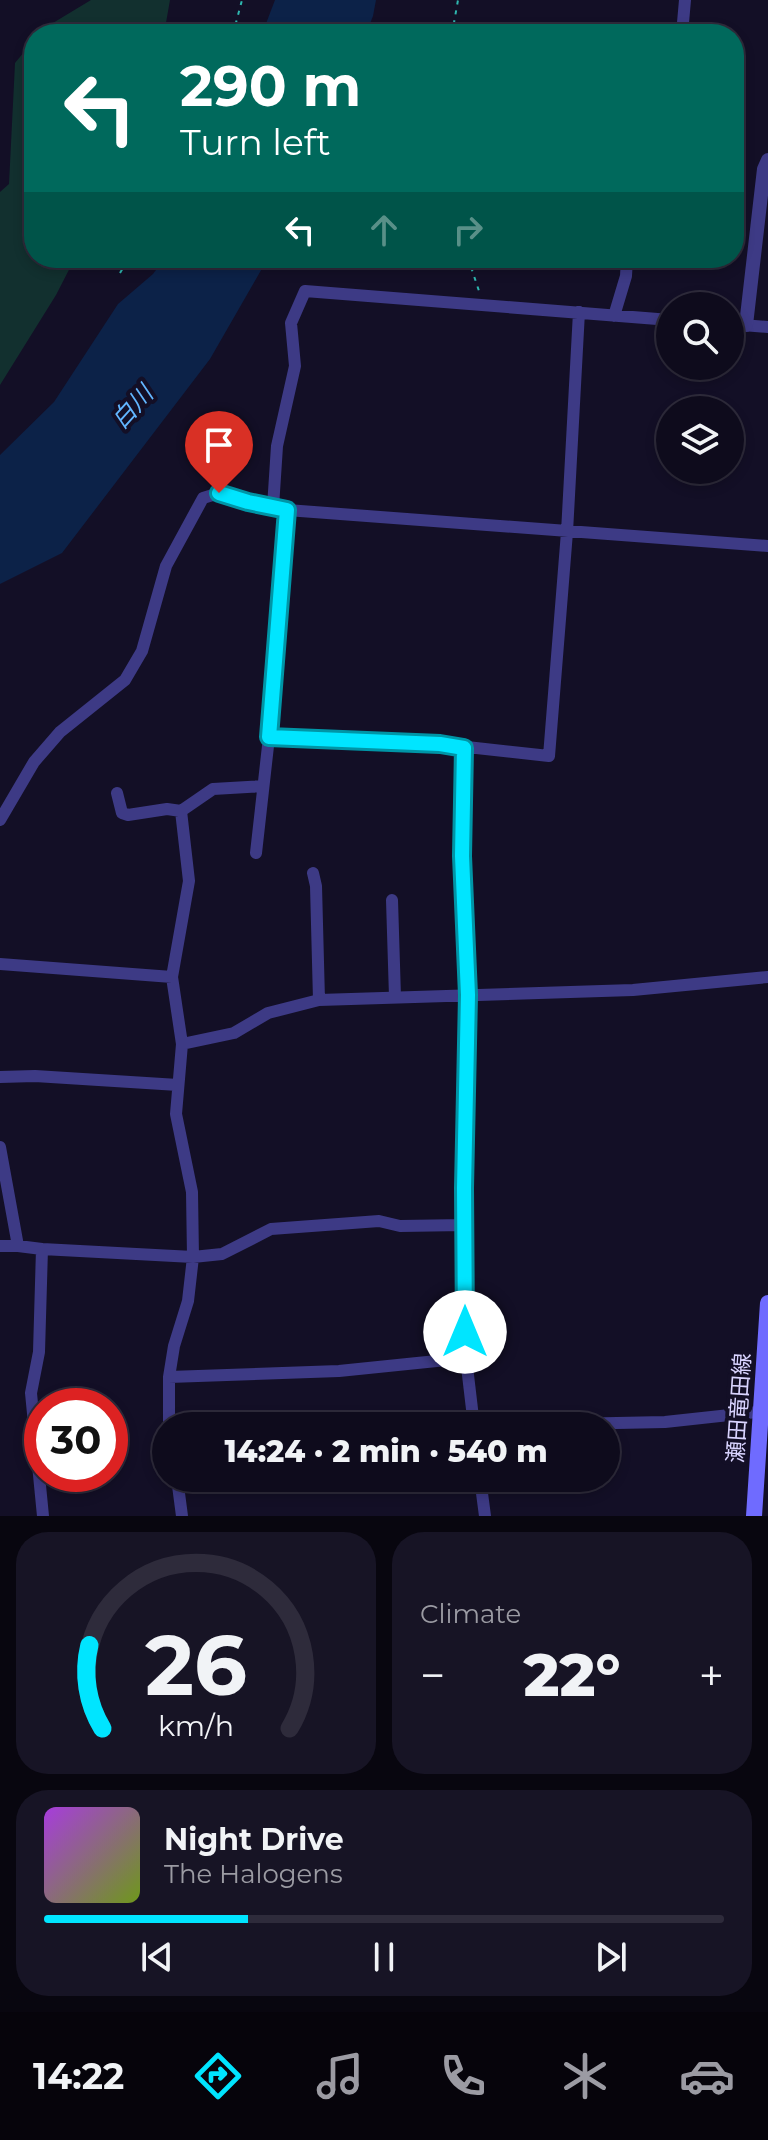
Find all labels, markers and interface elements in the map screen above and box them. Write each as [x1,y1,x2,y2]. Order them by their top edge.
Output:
text: 290 m [180,52,361,120]
icon: left [48,56,152,160]
text: Turn left [180,120,331,164]
icon: left [278,208,322,252]
icon: ahead [362,208,406,252]
icon: right [446,208,490,252]
map controls [656,292,744,484]
button: search [656,292,744,380]
water label: 白川 [105,377,161,435]
button: layers [656,396,744,484]
pin [185,411,253,493]
icon: arrive [197,423,241,467]
position arrow [423,1290,507,1374]
street label: 瀬田竜田線 [722,1352,756,1464]
speed limit sign: 30 [24,1388,128,1492]
text: 14:24 · 2 min · 540 m [224,1433,548,1470]
text: Climate [420,1598,521,1630]
text: 26 [145,1614,247,1716]
text: 22° [524,1638,620,1711]
text: − [420,1648,445,1702]
text: + [699,1648,724,1702]
text: km/h [158,1708,234,1743]
text: Night Drive [164,1821,344,1858]
text: The Halogens [164,1858,343,1890]
icon: previous [135,1935,179,1979]
icon: pause [362,1935,406,1979]
icon: next [589,1935,633,1979]
icon: directions [190,2048,246,2104]
icon: music [312,2048,368,2104]
icon: phone [435,2048,491,2104]
icon: climate [557,2048,613,2104]
icon: car [679,2048,735,2104]
text: 14:22 [33,2054,124,2098]

